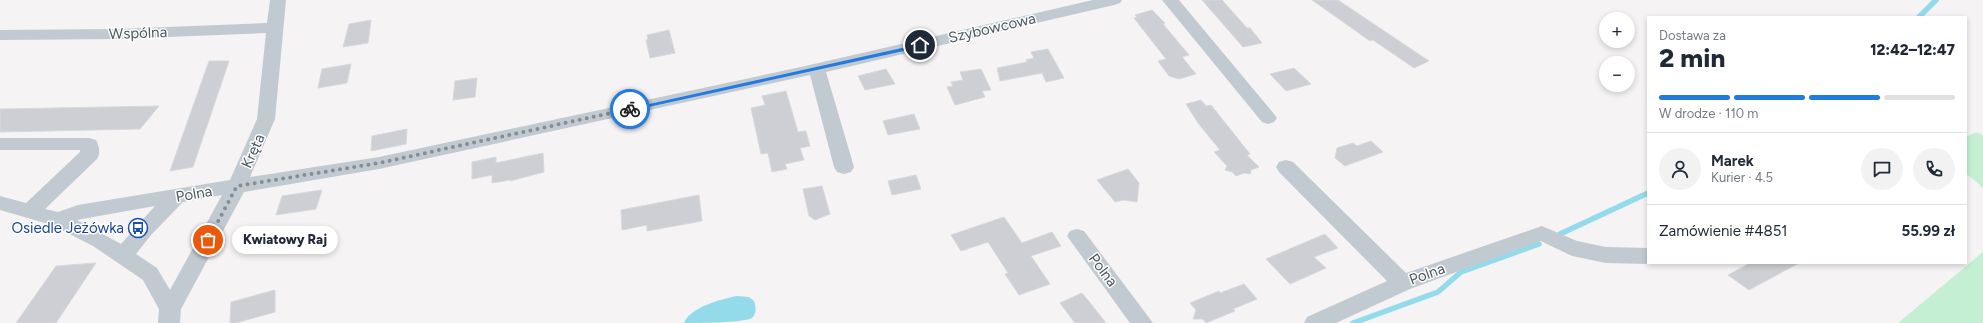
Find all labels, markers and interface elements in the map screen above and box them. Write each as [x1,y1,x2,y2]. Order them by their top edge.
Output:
street label: Szybowcowa [947,9,1037,47]
map controls [1599,12,1635,92]
button: + [1599,12,1635,48]
street label: Wspólna [109,23,167,43]
pin [903,28,937,62]
text: Dostawa za [1659,28,1726,43]
icon: home [909,34,931,56]
text: 12:42–12:47 [1870,41,1955,59]
text: 2 min [1659,42,1725,74]
button: − [1599,56,1635,92]
courier [610,89,650,129]
icon: bike [619,98,641,120]
text: W drodze · 110 m [1659,106,1758,121]
street label: Kręta [238,131,268,171]
button: person [1659,148,1701,190]
button: chat [1861,148,1903,190]
button: phone [1913,148,1955,190]
text: Marek [1711,152,1754,170]
text: Kurier · 4.5 [1711,170,1773,185]
street label: Polna [174,182,214,206]
bus stop icon: Osiedle Jeżówka [127,217,149,239]
place label: Osiedle Jeżówka [11,219,124,237]
text: Zamówienie #4851 [1659,222,1788,240]
text: 55.99 zł [1901,222,1955,240]
pin [191,223,225,257]
callout: Kwiatowy Raj [232,226,338,254]
icon: bag [197,229,219,251]
text: Kwiatowy Raj [243,232,327,247]
street label: Polna [1085,250,1121,290]
street label: Polna [1407,259,1447,289]

